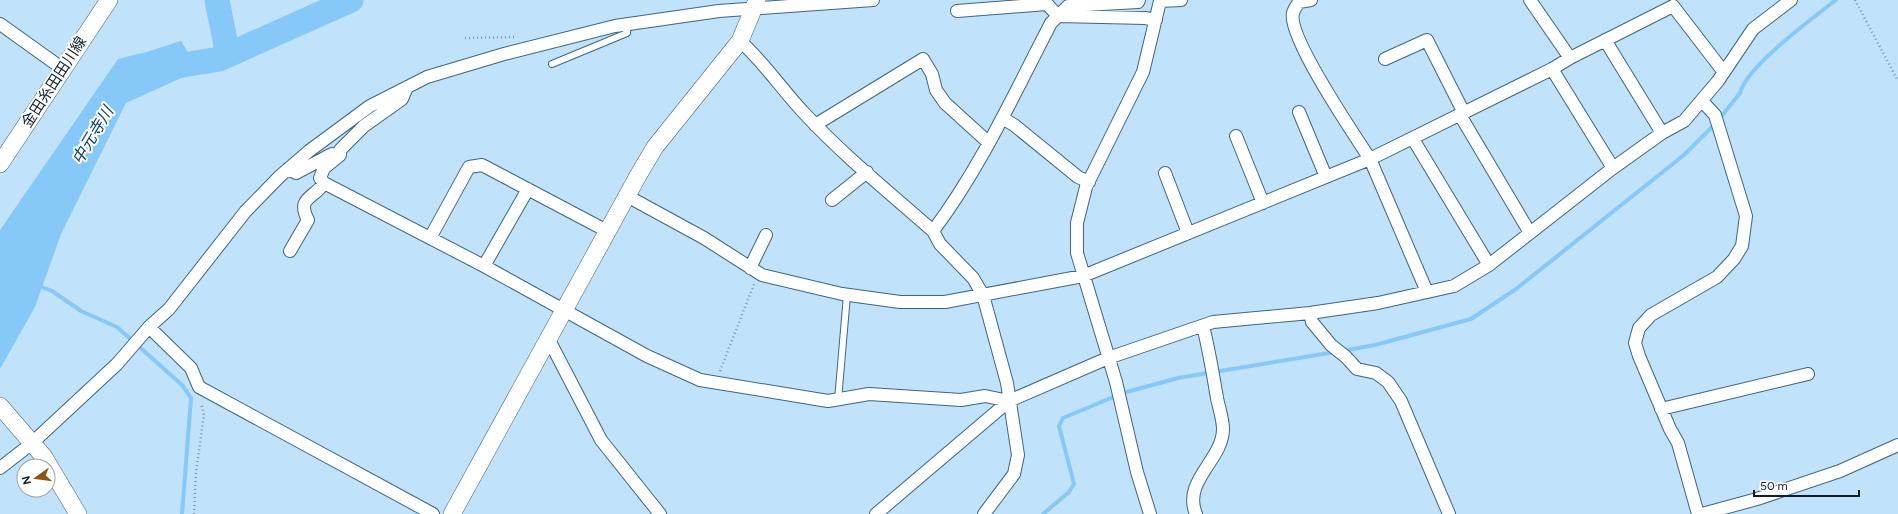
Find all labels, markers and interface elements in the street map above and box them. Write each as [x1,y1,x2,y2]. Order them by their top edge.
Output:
street label: 金田糸田田川線 [18,33,90,131]
water label: 中元寺川 [68,101,118,168]
north arrow [16,458,56,498]
scale bar [1754,472,1859,498]
text: N [19,475,34,486]
text: 50 m [1760,479,1788,493]

